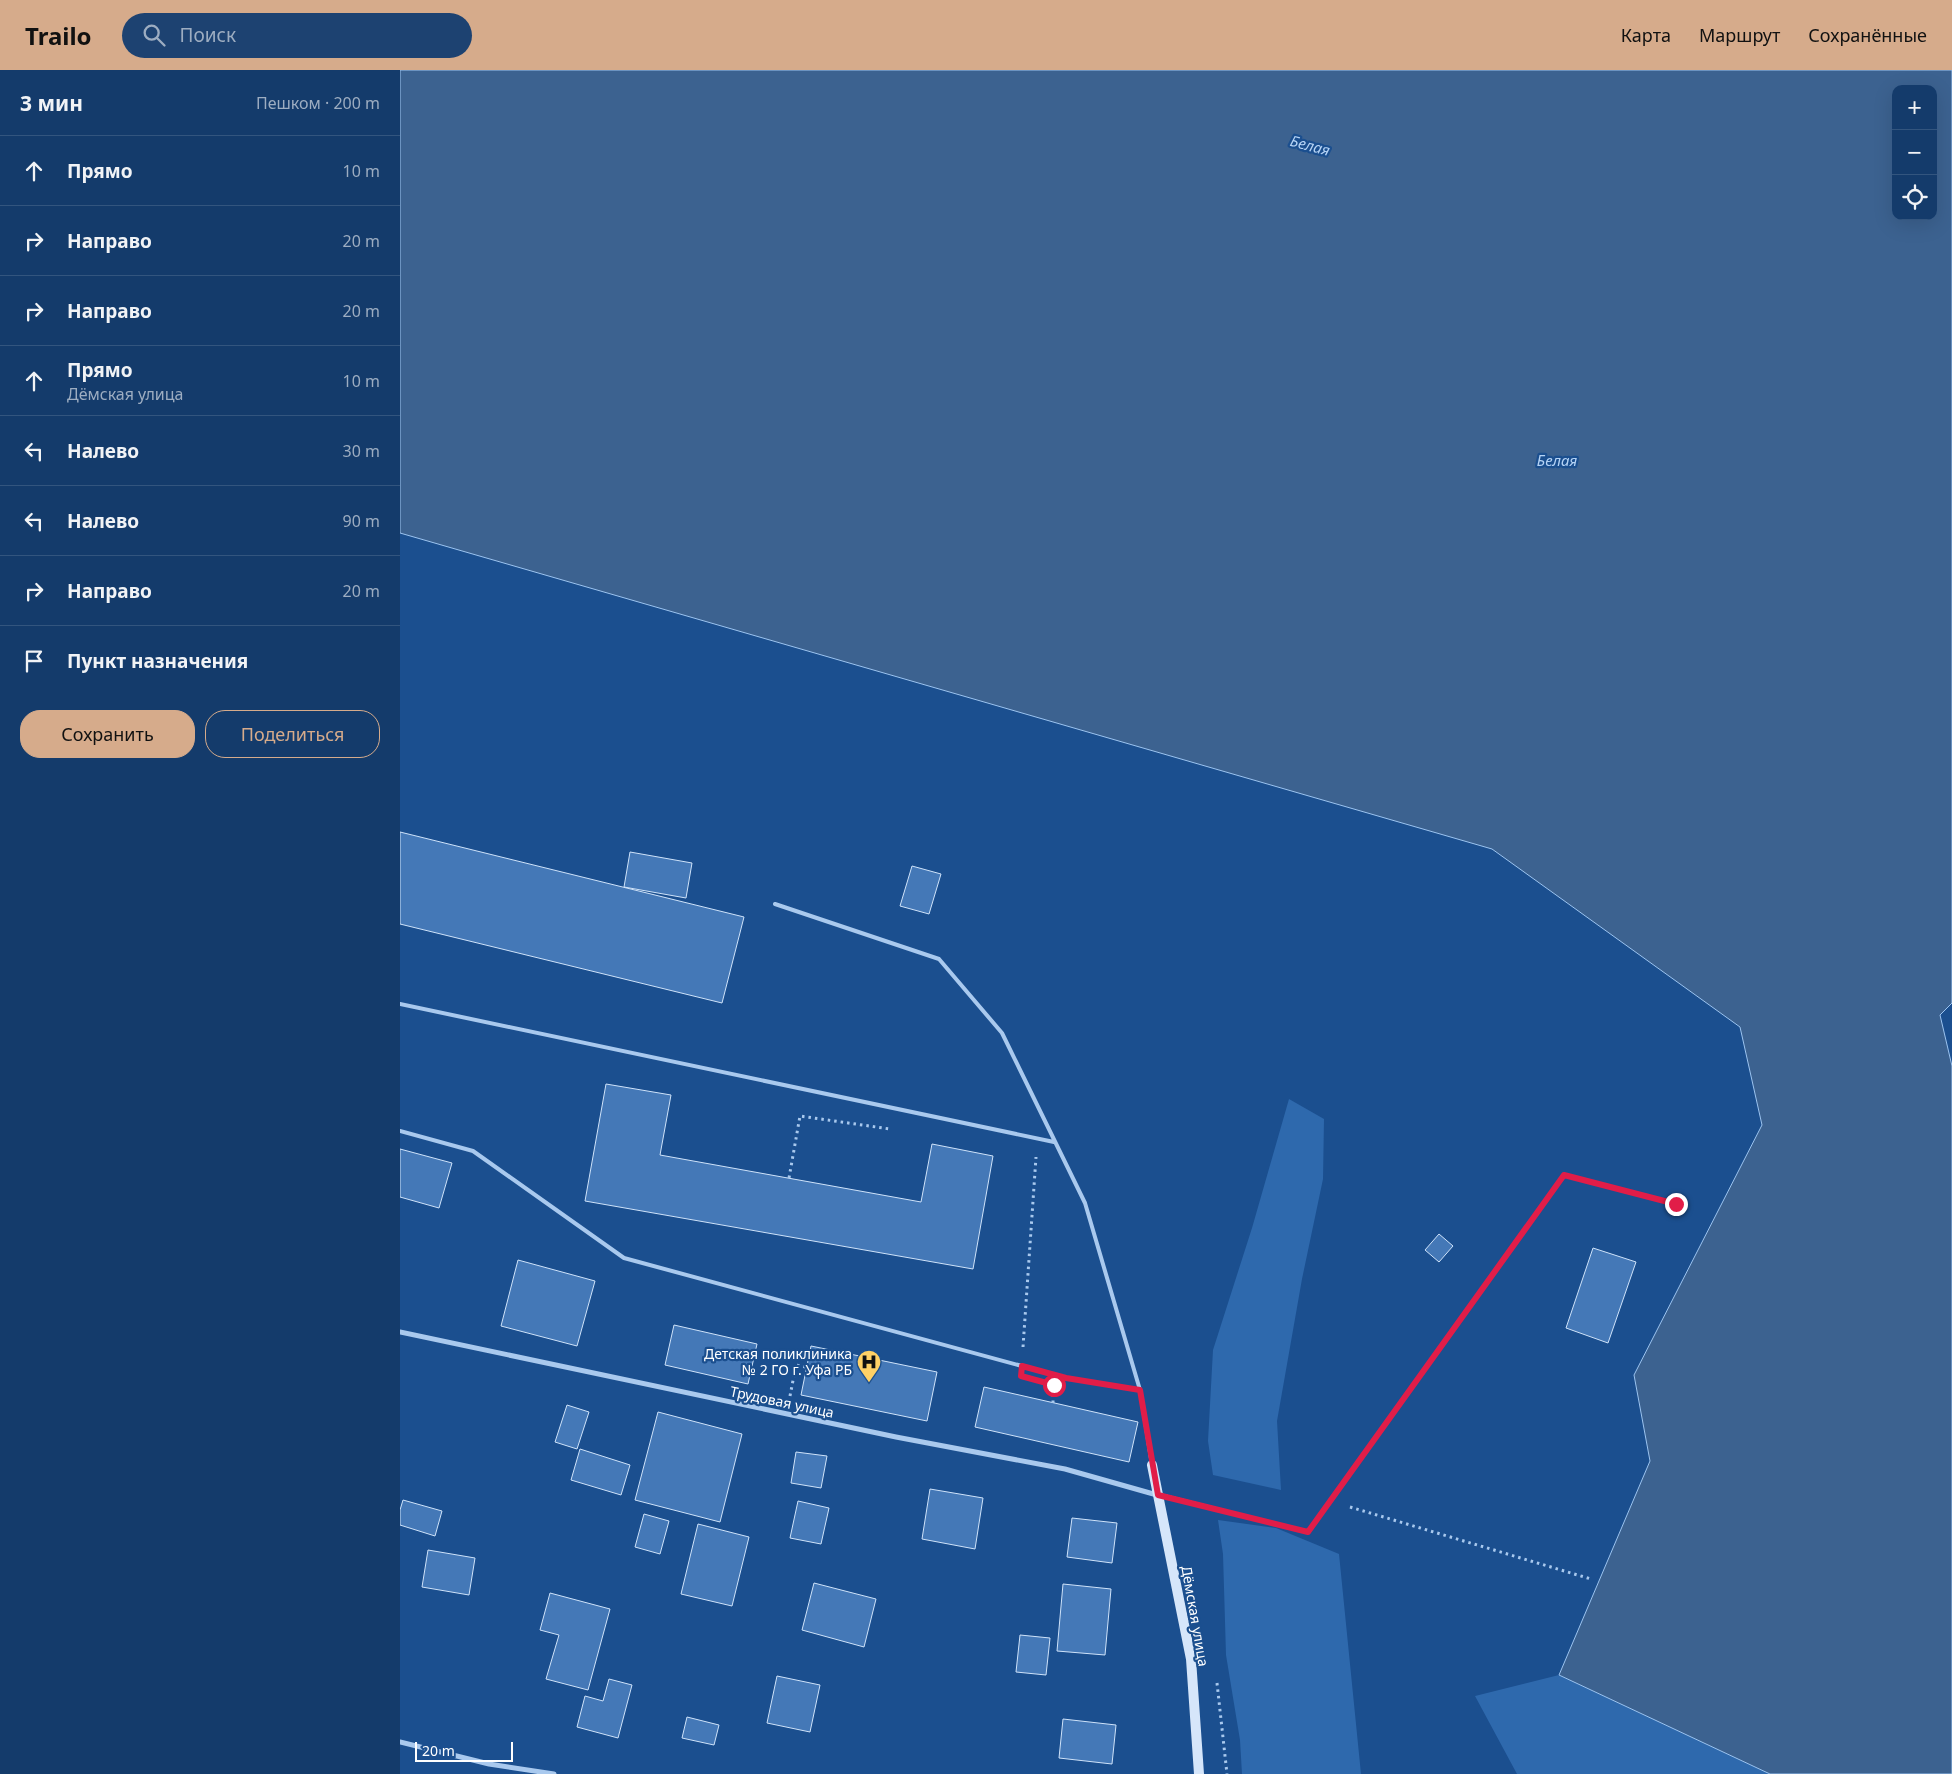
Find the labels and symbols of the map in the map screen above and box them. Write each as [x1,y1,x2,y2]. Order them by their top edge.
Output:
water label: Белая [1288,130,1333,160]
water label: Белая [1537,450,1577,470]
route end [1665,1193,1688,1216]
place label: Детская поликлиника № 2 ГО г. Уфа РБ [704,1344,852,1379]
hospital icon: Детская поликлиника № 2 ГО г. Уфа РБ [856,1349,882,1383]
route start [1043,1374,1066,1397]
street label: Трудовая улица [728,1381,836,1422]
street label: Дёмская улица [1177,1564,1214,1668]
scale bar [415,1739,512,1762]

